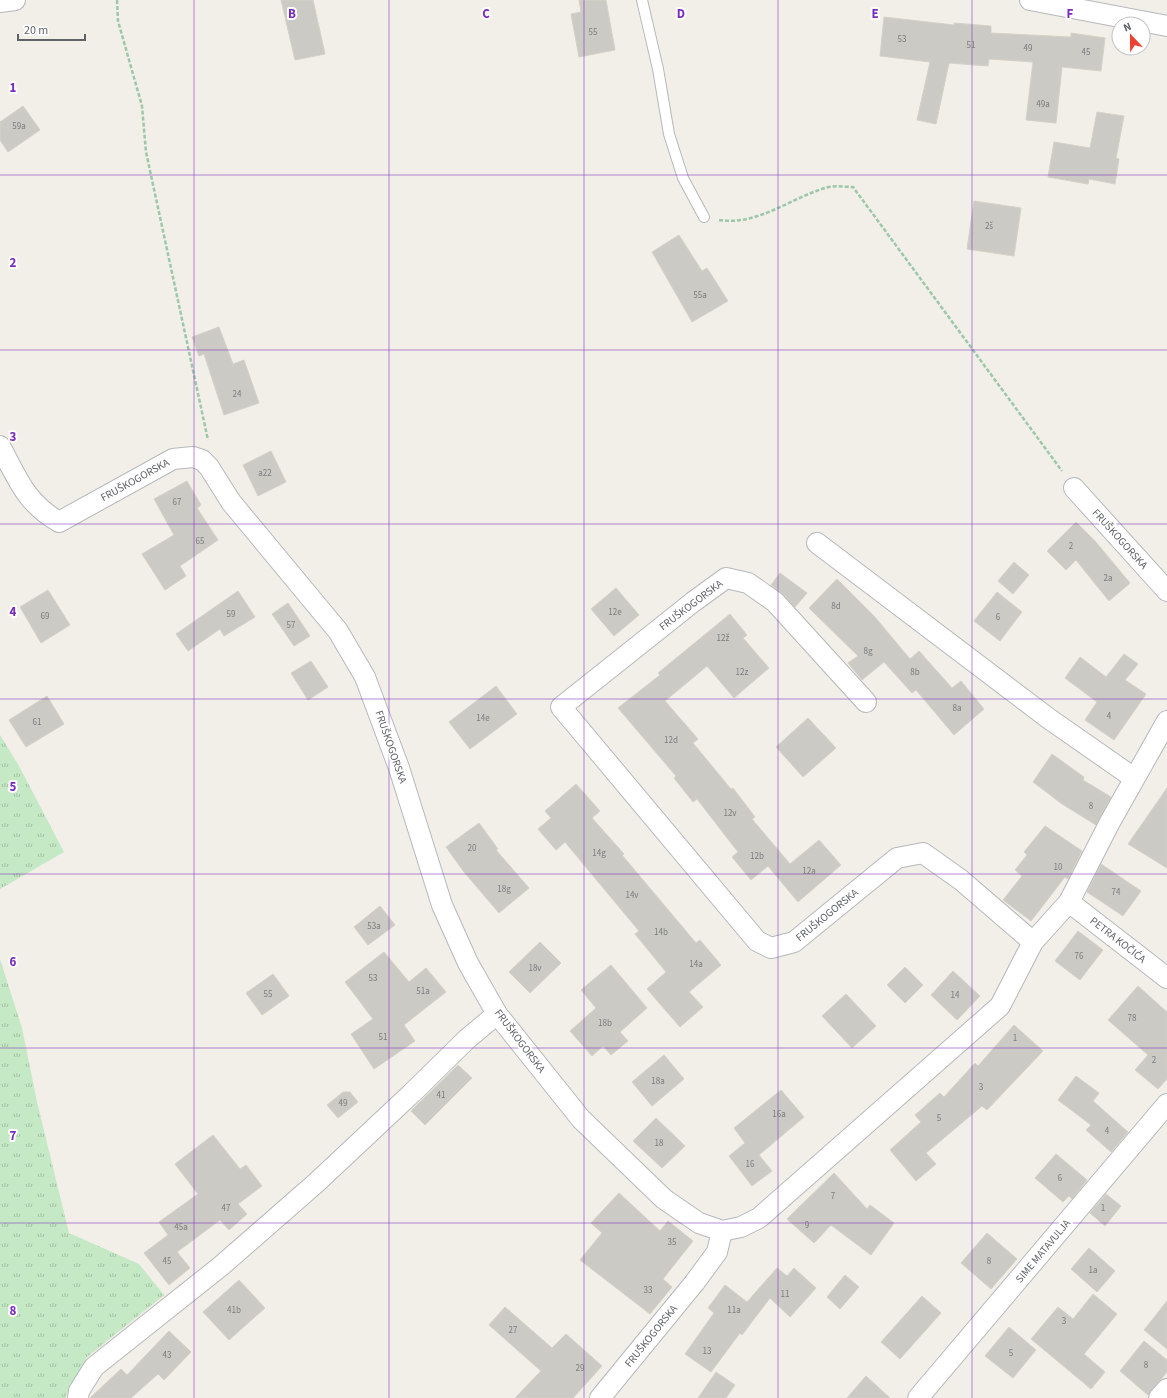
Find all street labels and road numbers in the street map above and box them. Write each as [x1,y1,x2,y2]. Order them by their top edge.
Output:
street label: FRUŠKOGORSKA [98,455,172,505]
street label: FRUŠKOGORSKA [1089,506,1151,572]
street label: FRUŠKOGORSKA [656,576,726,634]
street label: FRUŠKOGORSKA [371,708,411,786]
street label: FRUŠKOGORSKA [793,885,861,945]
street label: PETRA KOČIĆA [1087,913,1149,967]
street label: FRUŠKOGORSKA [491,1006,549,1076]
street label: SIME MATAVULJA [1012,1216,1074,1286]
street label: FRUŠKOGORSKA [621,1302,681,1370]

